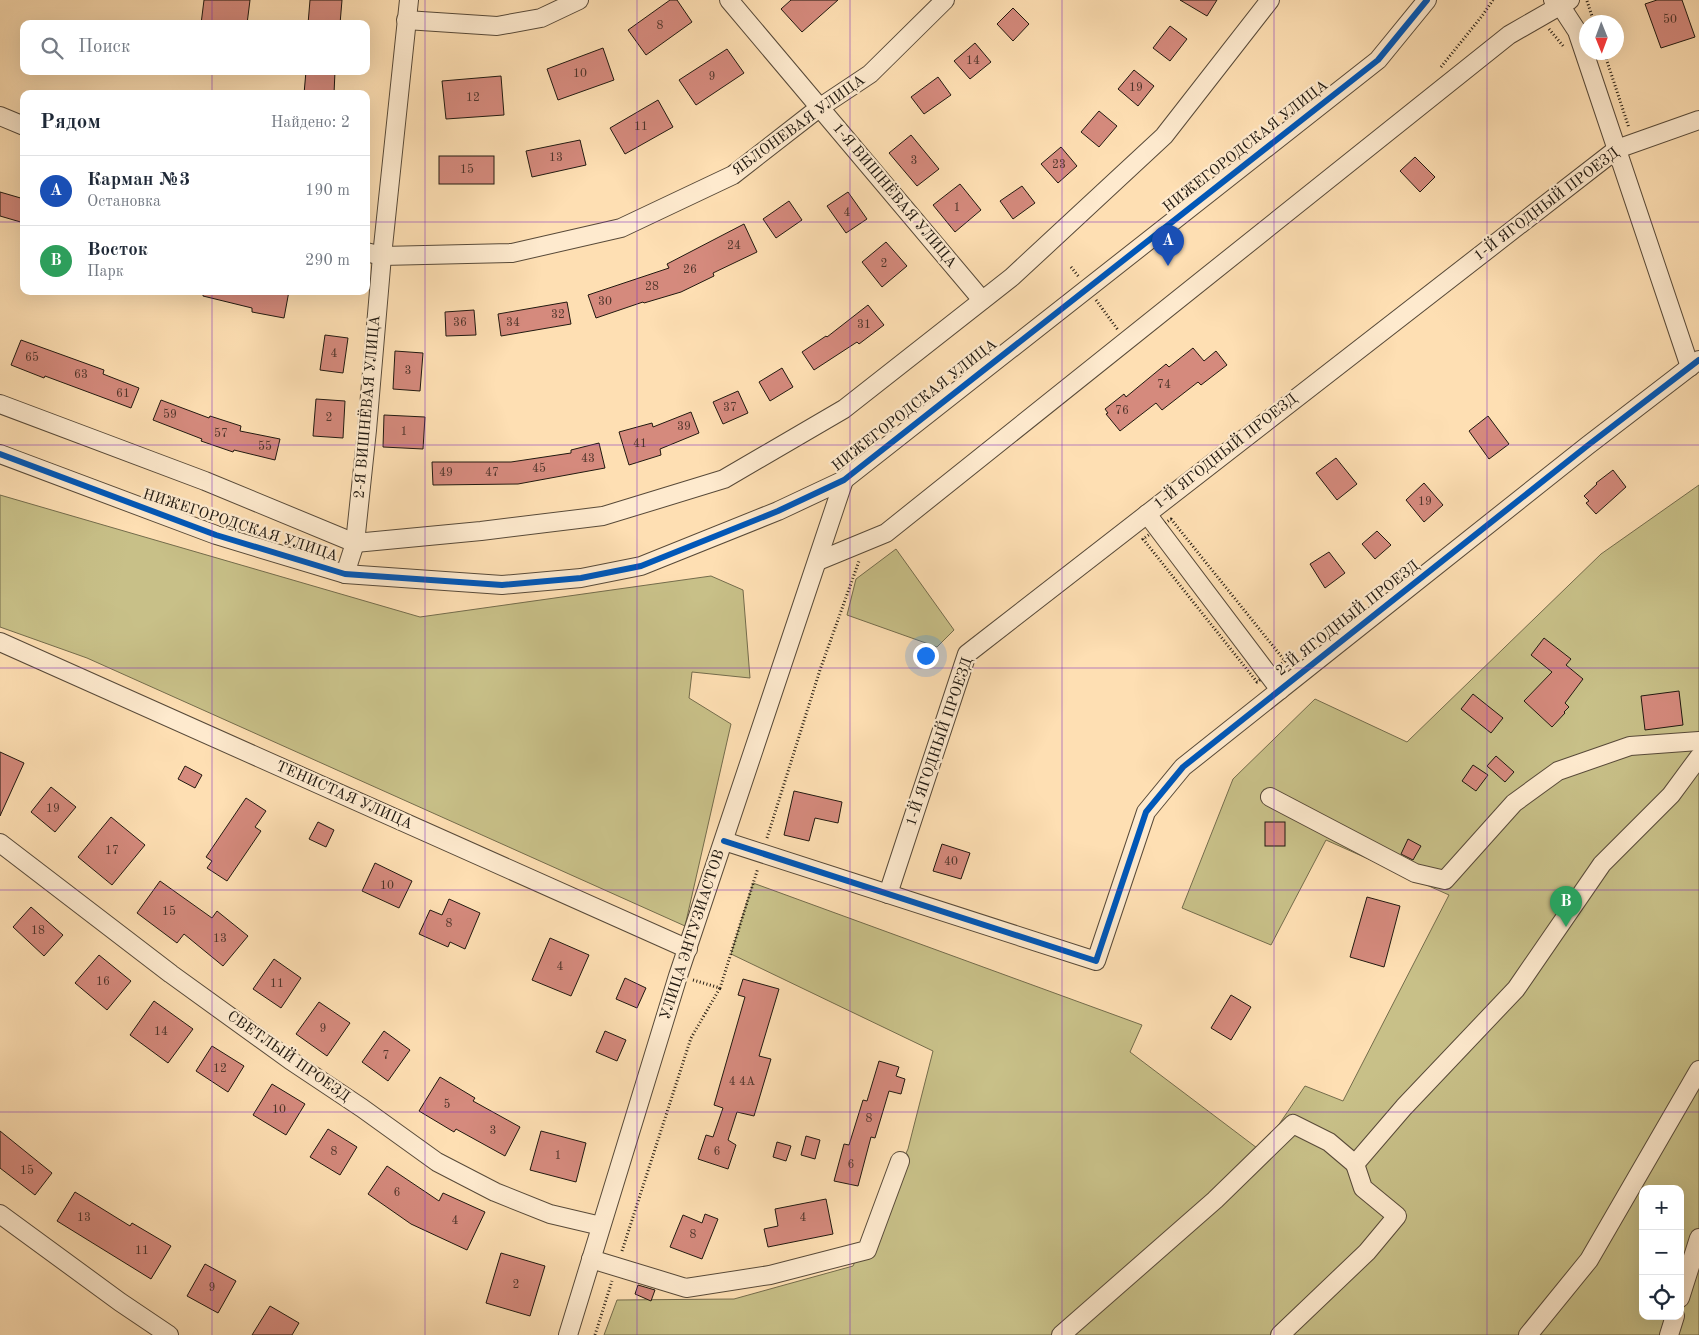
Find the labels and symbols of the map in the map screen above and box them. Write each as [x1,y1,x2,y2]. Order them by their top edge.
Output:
house number: 50 [1663,13,1677,26]
north arrow [1579,15,1624,60]
house number: 8 [657,20,664,32]
house number: 14 [966,55,980,67]
house number: 10 [573,68,587,80]
house number: 9 [709,71,715,83]
street label: ЯБЛОНЕВАЯ УЛИЦА [730,73,868,179]
street label: НИЖЕГОРОДСКАЯ УЛИЦА [1161,78,1332,216]
house number: 19 [1129,82,1143,94]
house number: 12 [466,92,480,104]
street label: 1-Я ВИШНЁВАЯ УЛИЦА [828,120,960,272]
house number: 11 [634,121,648,133]
street label: 1-Й ЯГОДНЫЙ ПРОЕЗД [1469,142,1622,264]
house number: 13 [549,152,563,164]
house number: 3 [911,155,917,167]
house number: 23 [1052,159,1066,171]
house number: 15 [460,163,474,176]
house number: 1 [954,201,960,215]
house number: 4 [844,207,851,219]
pin: A [1152,225,1184,266]
house number: 24 [727,240,741,252]
house number: 2 [881,258,887,270]
house number: 26 [683,264,697,276]
house number: 28 [645,281,659,293]
house number: 30 [598,296,612,308]
house number: 32 [551,309,565,321]
street label: 2-Я ВИШНЁВАЯ УЛИЦА [350,314,384,499]
house number: 36 [453,317,467,329]
house number: 34 [506,317,520,329]
house number: 31 [857,319,871,331]
street label: НИЖЕГОРОДСКАЯ УЛИЦА [830,337,1001,475]
house number: 4 [331,348,338,360]
house number: 65 [25,351,39,364]
house number: 3 [405,365,411,377]
house number: 63 [74,369,88,381]
house number: 74 [1157,379,1171,391]
house number: 61 [116,388,130,400]
street label: 1-Й ЯГОДНЫЙ ПРОЕЗД [1149,388,1300,513]
house number: 37 [723,402,737,414]
house number: 76 [1115,405,1129,417]
house number: 59 [163,408,177,421]
house number: 2 [326,412,332,424]
house number: 39 [677,421,691,433]
house number: 1 [401,426,407,438]
house number: 57 [214,427,228,440]
house number: 41 [633,438,647,450]
house number: 55 [258,440,272,453]
house number: 43 [581,453,595,465]
house number: 45 [532,462,546,475]
house number: 49 [439,467,453,479]
house number: 47 [485,467,499,479]
street label: НИЖЕГОРОДСКАЯ УЛИЦА [140,487,340,565]
house number: 19 [1418,496,1432,508]
street label: 2-Й ЯГОДНЫЙ ПРОЕЗД [1271,555,1422,680]
your location [913,643,939,669]
street label: 1-Й ЯГОДНЫЙ ПРОЕЗД [900,654,976,828]
street label: ТЕНИСТАЯ УЛИЦА [273,759,415,833]
house number: 19 [46,803,60,815]
house number: 17 [105,845,119,857]
street label: УЛИЦА ЭНТУЗИАСТОВ [658,848,728,1022]
house number: 40 [944,856,958,868]
house number: 10 [380,880,394,892]
pin: B [1550,886,1582,927]
house number: 15 [162,905,176,918]
house number: 8 [446,918,453,930]
house number: 18 [31,925,45,937]
house number: 13 [213,933,227,945]
house number: 4 [557,961,564,973]
house number: 16 [96,976,110,988]
house number: 11 [270,978,284,990]
street label: СВЕТЛЫЙ ПРОЕЗД [224,1006,354,1105]
house number: 9 [320,1023,326,1035]
house number: 14 [154,1026,168,1038]
house number: 7 [383,1050,389,1062]
house number: 12 [213,1063,227,1075]
house number: 4 4А [729,1076,755,1088]
house number: 5 [444,1098,451,1111]
house number: 10 [272,1104,286,1116]
house number: 8 [866,1113,873,1125]
house number: 3 [490,1125,496,1137]
house number: 8 [331,1146,338,1158]
house number: 6 [714,1146,721,1158]
house number: 1 [555,1150,561,1162]
house number: 6 [848,1159,855,1171]
house number: 15 [20,1164,34,1177]
house number: 6 [394,1187,401,1199]
house number: 13 [77,1212,91,1224]
house number: 4 [800,1212,807,1224]
house number: 4 [452,1215,459,1227]
house number: 8 [690,1229,697,1241]
house number: 11 [135,1245,149,1257]
house number: 2 [513,1279,519,1291]
house number: 9 [209,1282,215,1294]

